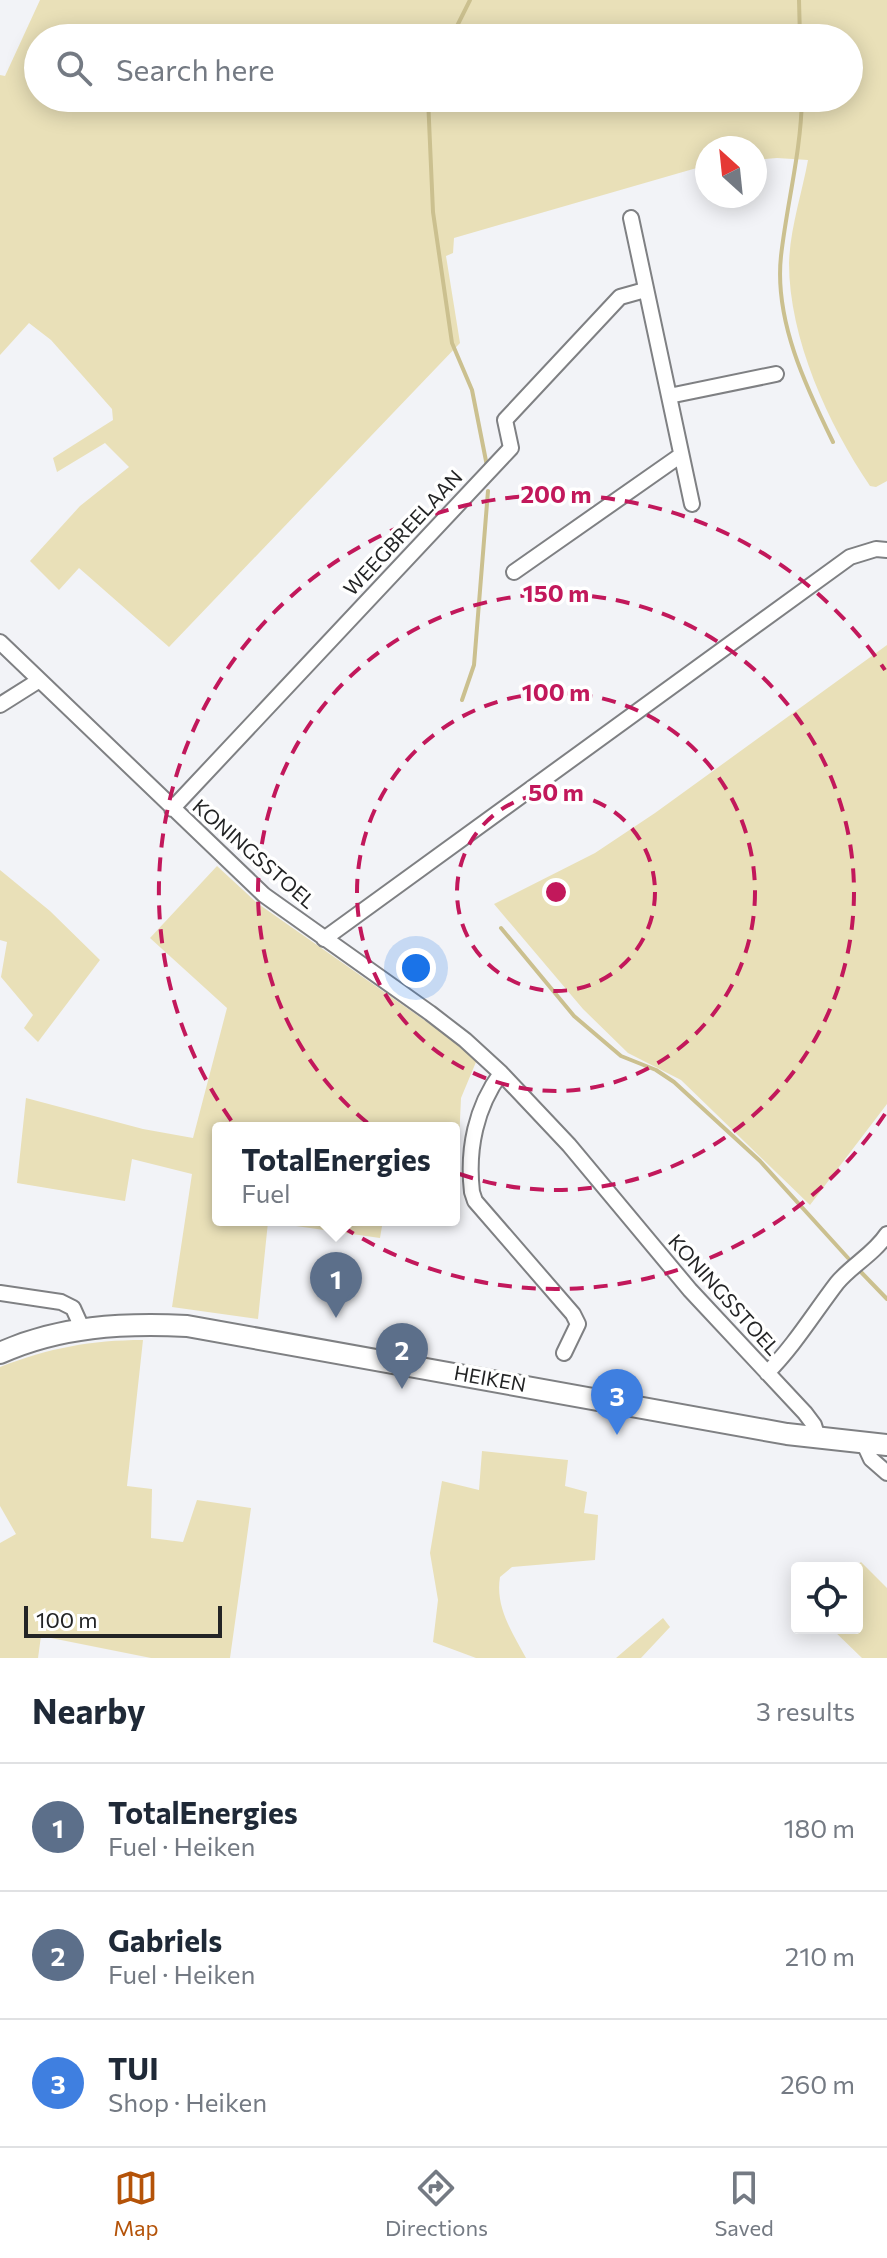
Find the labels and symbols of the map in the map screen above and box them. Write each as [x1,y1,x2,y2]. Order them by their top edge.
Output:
north arrow [695,136,767,208]
street label: WEEGBREELAAN [338,465,467,600]
text: 200 m [521,479,591,508]
text: 150 m [523,578,589,607]
text: 100 m [522,677,590,706]
text: 50 m [528,777,584,806]
street label: KONINGSSTOEL [188,793,321,913]
centre of rings [542,878,570,906]
your location [396,948,436,988]
street label: KONINGSSTOEL [664,1229,785,1360]
pin: 1 [310,1252,362,1318]
pin: 2 [376,1323,428,1389]
street label: HEIKEN [452,1360,528,1396]
pin: 3 [591,1369,643,1435]
scale bar [24,1602,222,1638]

